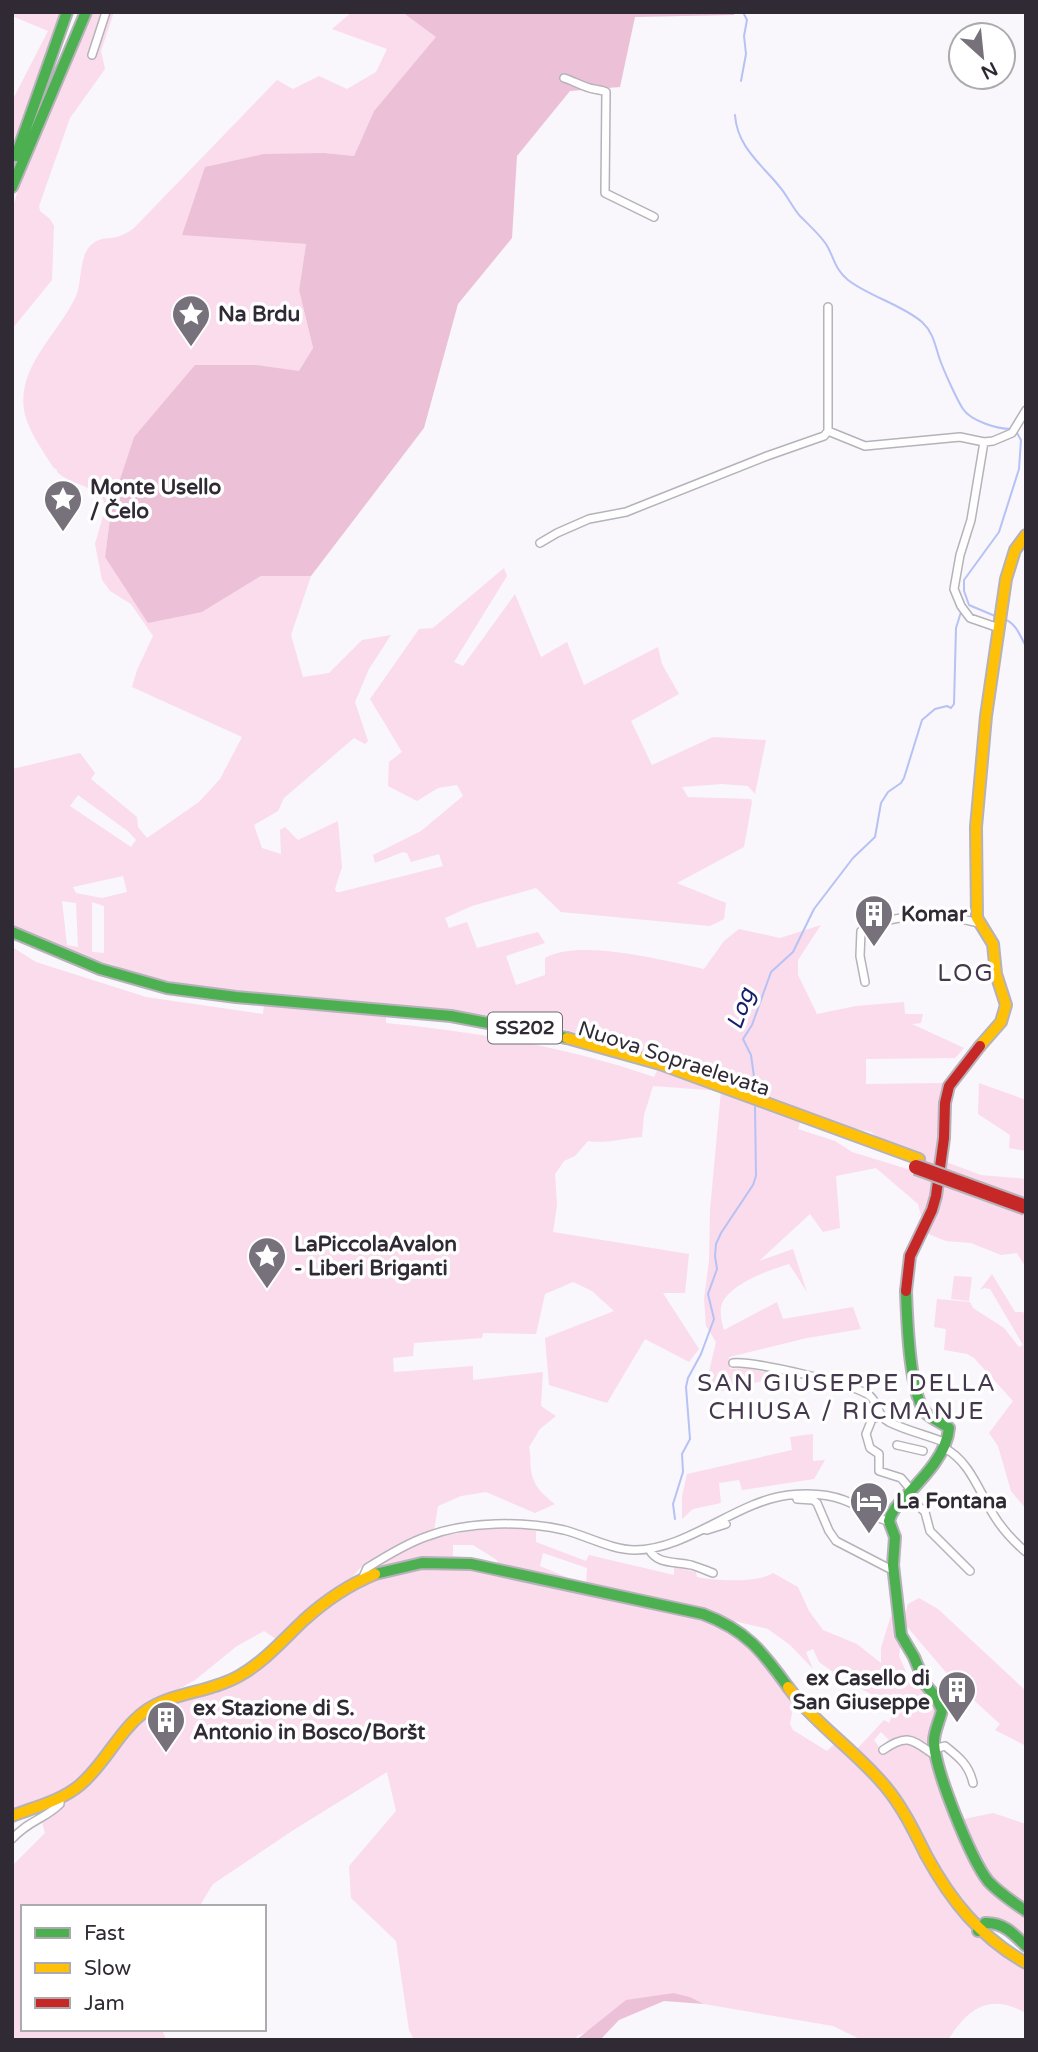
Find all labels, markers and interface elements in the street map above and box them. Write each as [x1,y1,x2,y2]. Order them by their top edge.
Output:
north arrow [947,21,1017,91]
text: N [977,57,1001,84]
place icon: Na Brdu [170,293,212,348]
place label: Na Brdu [218,302,300,327]
place label: Monte Usello / Čelo [90,475,222,524]
place icon: Monte Usello / Čelo [42,478,84,533]
building icon: Komar [853,893,895,948]
place label: Komar [901,902,968,927]
district label: LOG [937,959,995,988]
water label: Log [721,983,762,1033]
road number: SS202 [488,1012,562,1044]
street label: Nuova Sopraelevata [575,1016,773,1102]
place label: LaPiccolaAvalon - Liberi Briganti [294,1232,457,1281]
place icon: LaPiccolaAvalon - Liberi Briganti [246,1235,288,1290]
district label: SAN GIUSEPPE DELLA CHIUSA / RICMANJE [697,1369,997,1426]
hotel icon: La Fontana [848,1480,890,1535]
place label: La Fontana [896,1489,1007,1514]
place label: ex Casello di San Giuseppe [793,1666,930,1715]
building icon: ex Casello di San Giuseppe [936,1669,978,1724]
place label: ex Stazione di S. Antonio in Bosco/Boršt [193,1696,425,1745]
building icon: ex Stazione di S. Antonio in Bosco/Boršt [145,1699,187,1754]
legend [21,1905,266,2031]
text: Fast [84,1921,125,1946]
text: Slow [84,1956,132,1981]
text: Jam [84,1991,125,2016]

